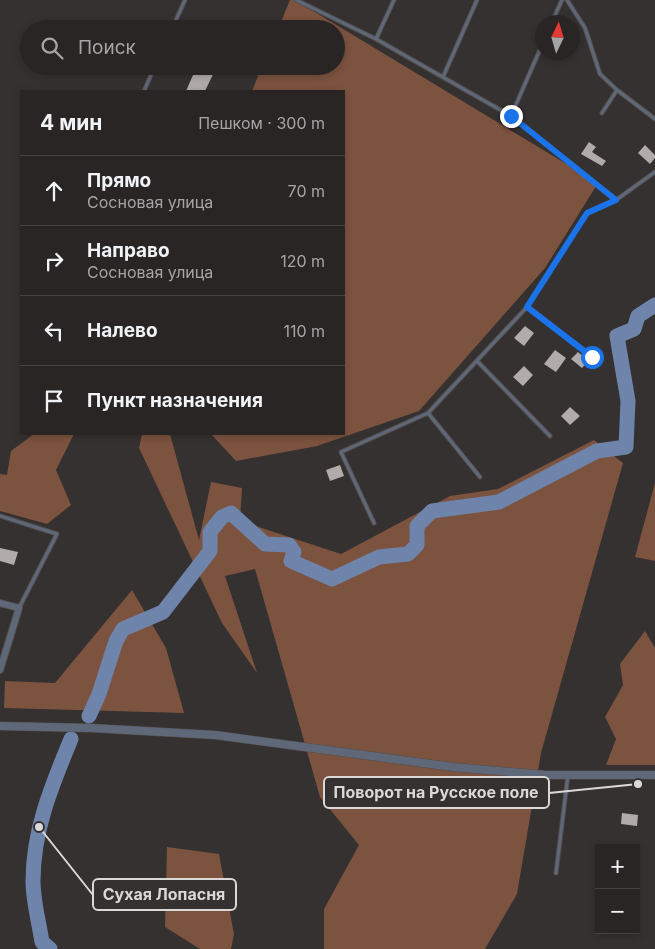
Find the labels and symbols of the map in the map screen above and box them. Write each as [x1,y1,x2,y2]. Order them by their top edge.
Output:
north arrow [535,15,580,60]
route end [500,105,523,128]
route start [581,346,604,369]
callout: Поворот на Русское поле [324,777,549,808]
text: Поворот на Русское поле [333,782,539,802]
callout: Сухая Лопасня [93,879,236,910]
text: Сухая Лопасня [103,884,225,904]

